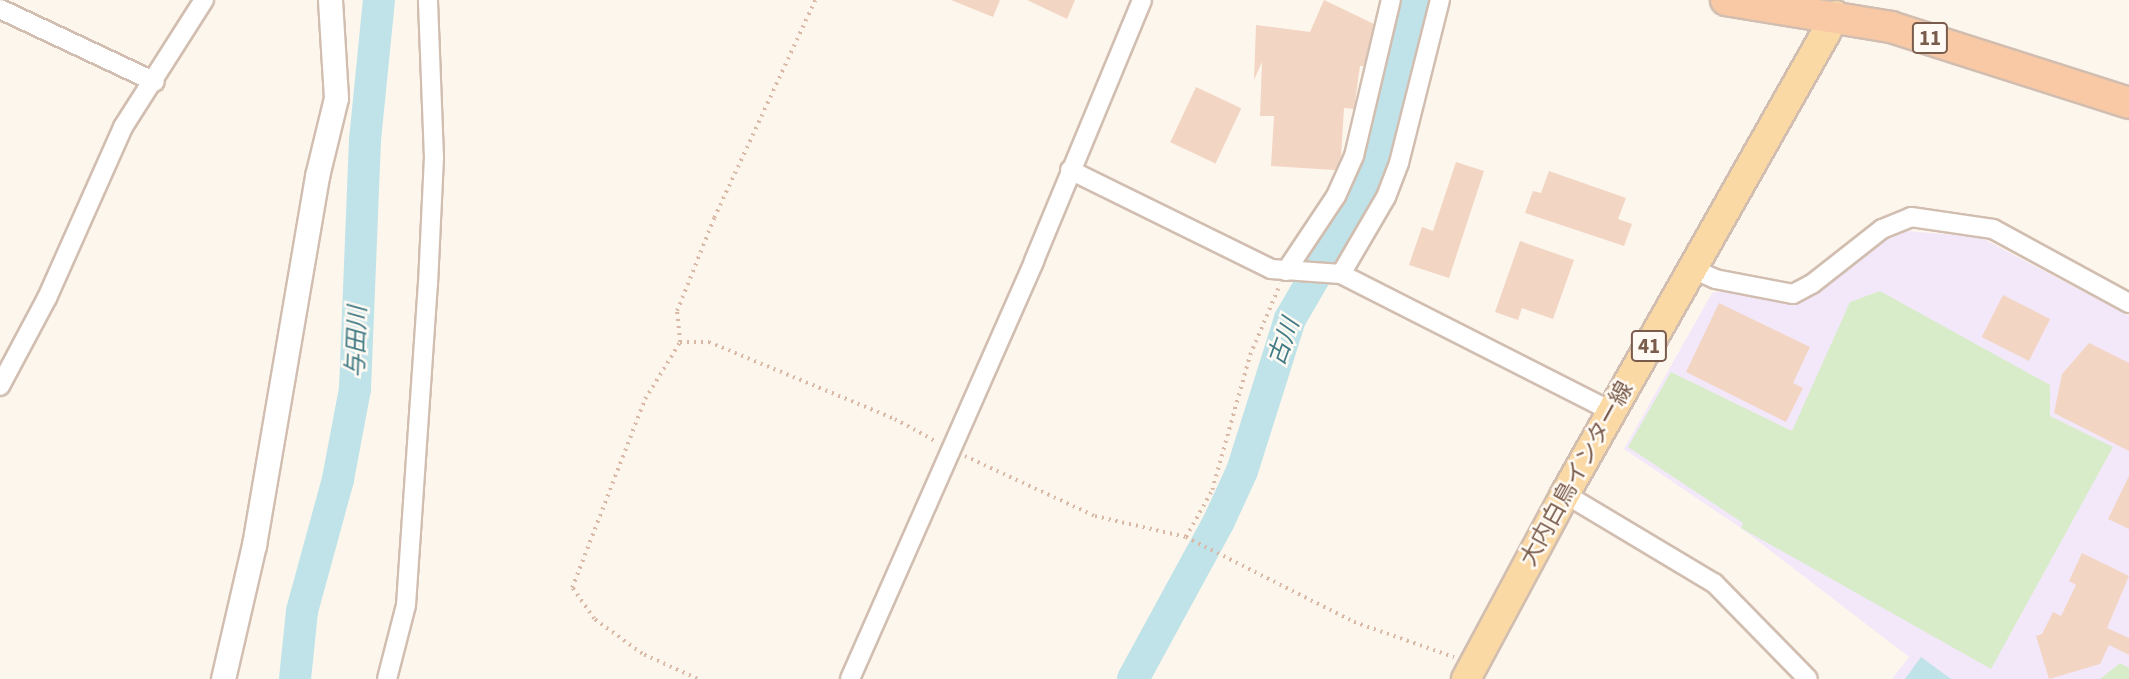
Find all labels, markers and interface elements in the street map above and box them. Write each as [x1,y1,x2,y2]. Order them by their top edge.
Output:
road number: 11 [1911,20,1949,56]
water label: 与田川 [341,306,373,378]
water label: 古川 [1262,315,1306,369]
road number: 41 [1630,328,1668,364]
street label: 大内白鳥インター線 [1515,377,1639,571]

